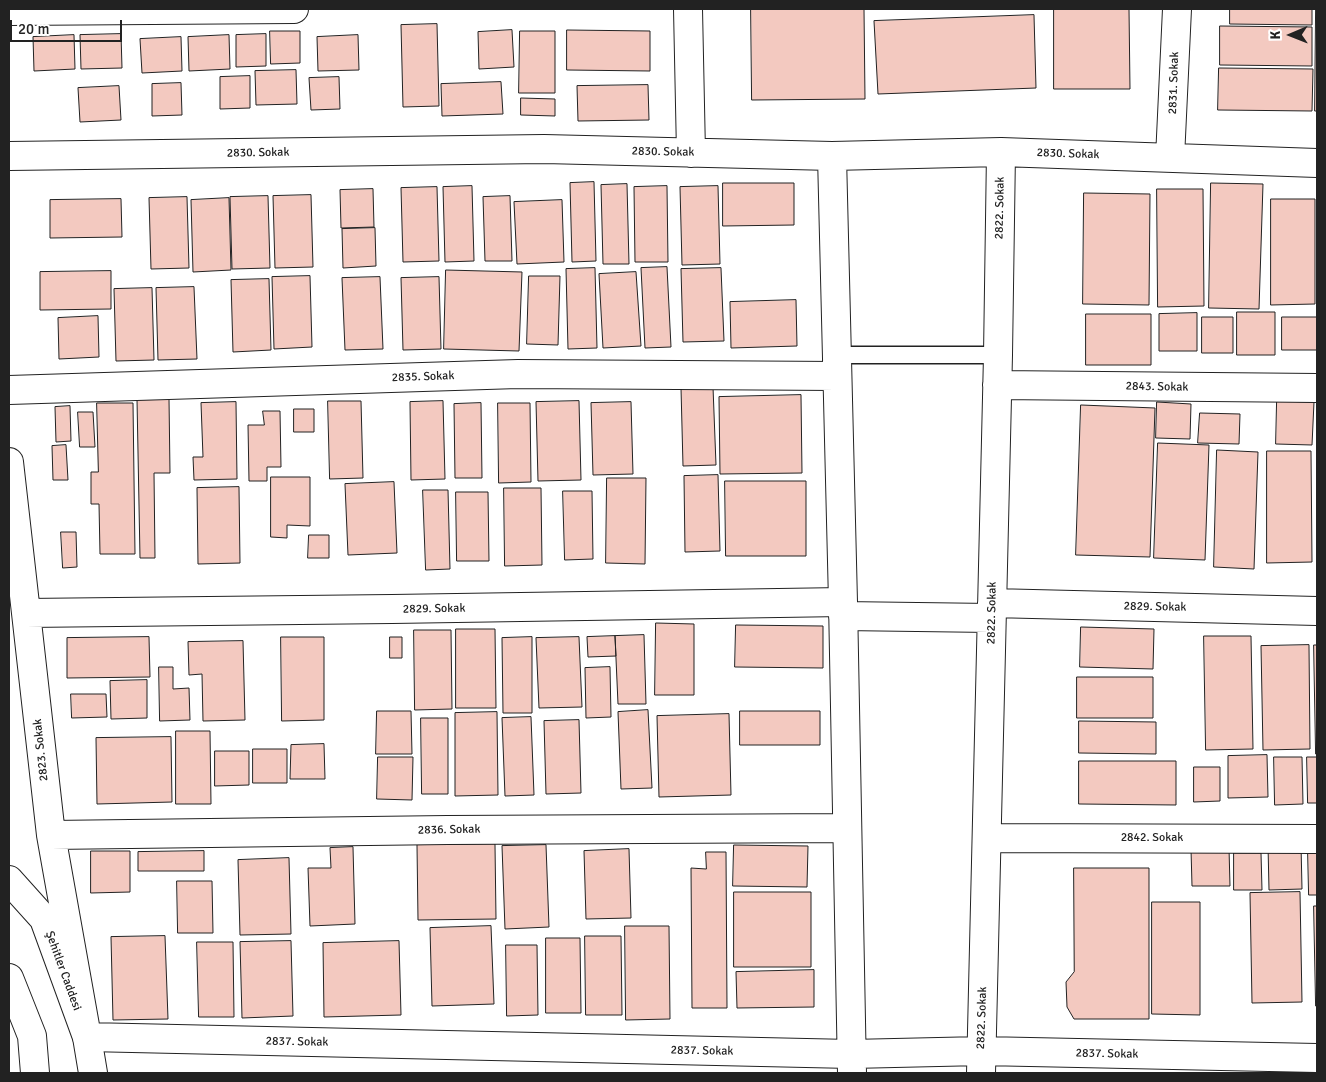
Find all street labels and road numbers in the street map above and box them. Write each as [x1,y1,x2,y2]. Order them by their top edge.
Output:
street label: 2831. Sokak [1166,51,1182,115]
street label: 2830. Sokak [632,144,694,160]
street label: 2830. Sokak [227,145,289,161]
street label: 2830. Sokak [1036,146,1100,162]
street label: 2822. Sokak [992,177,1008,239]
street label: 2835. Sokak [391,369,455,385]
street label: 2843. Sokak [1126,379,1188,395]
street label: 2822. Sokak [984,582,1000,644]
street label: 2829. Sokak [1124,599,1186,615]
street label: 2829. Sokak [403,601,465,617]
street label: 2823. Sokak [31,718,51,782]
street label: 2836. Sokak [418,822,480,838]
street label: 2842. Sokak [1121,831,1183,845]
street label: Şehitler Caddesi [42,929,84,1013]
street label: 2822. Sokak [974,986,990,1050]
street label: 2837. Sokak [266,1034,328,1050]
street label: 2837. Sokak [671,1043,733,1059]
street label: 2837. Sokak [1076,1046,1138,1062]

